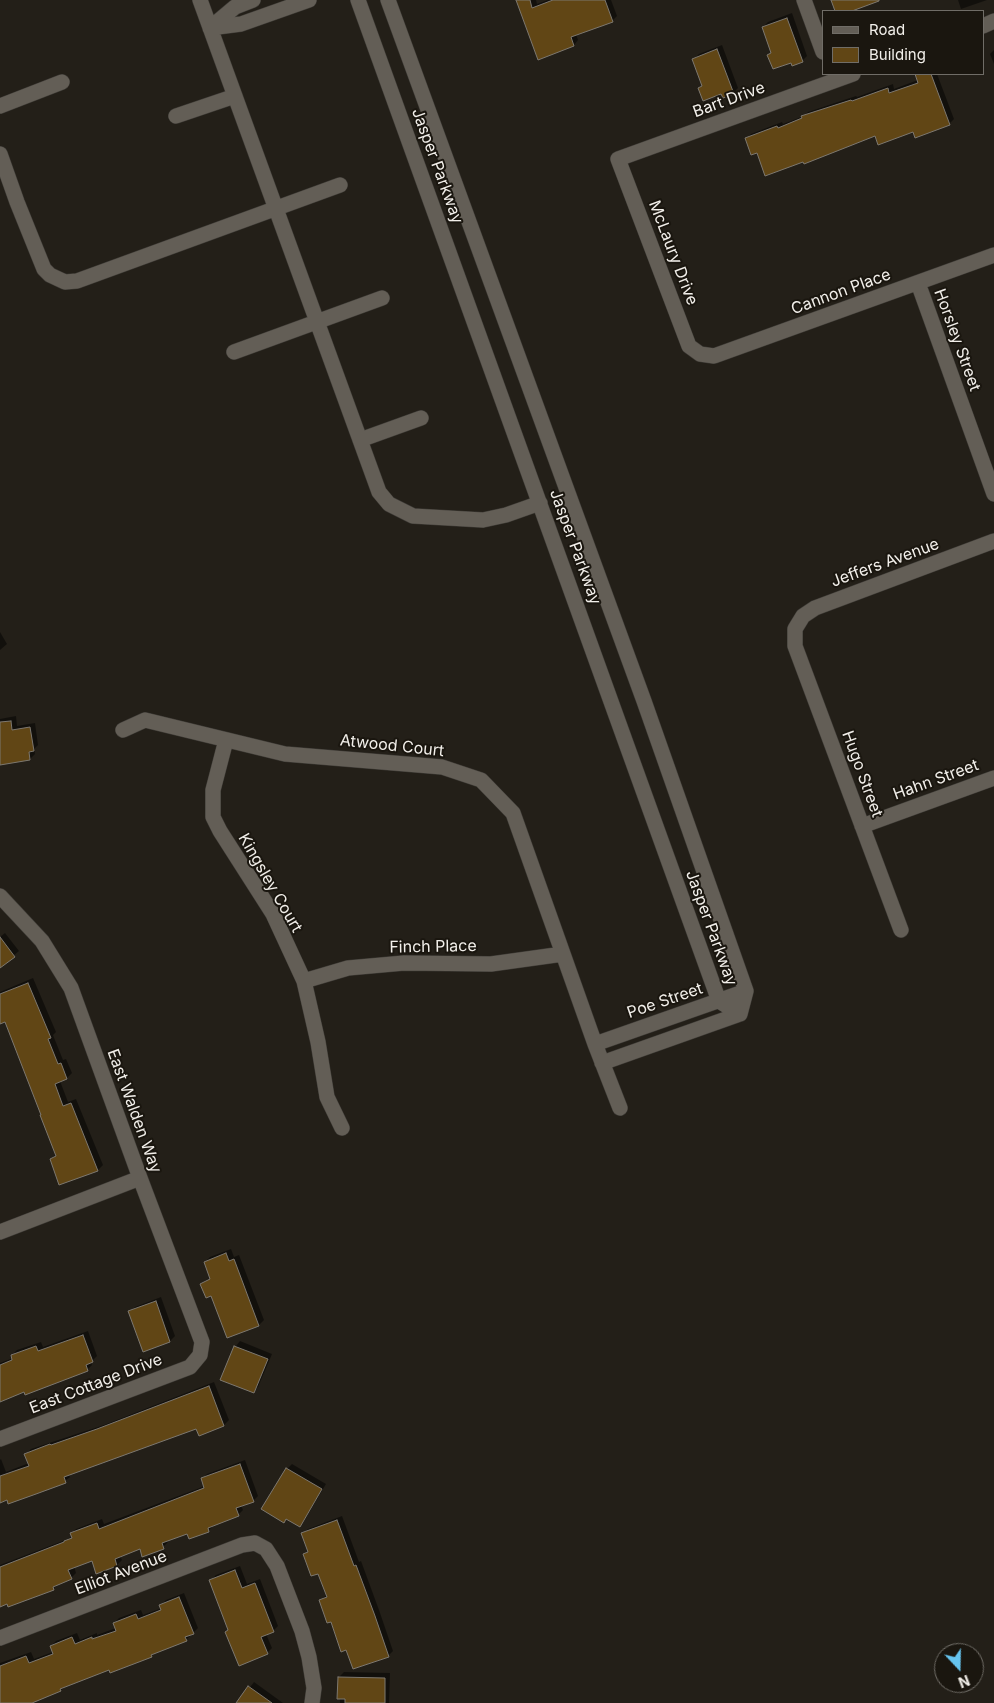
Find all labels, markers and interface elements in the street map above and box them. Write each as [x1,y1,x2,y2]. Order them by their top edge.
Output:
legend [822,10,984,75]
text: Road [869,20,905,39]
text: Building [869,45,926,64]
street label: Bart Drive [690,78,768,122]
street label: Jasper Parkway [407,106,467,226]
street label: McLaury Drive [644,198,702,308]
street label: Cannon Place [789,265,893,319]
street label: Horsley Street [930,286,984,394]
street label: Jasper Parkway [545,487,605,607]
street label: Jeffers Avenue [828,535,942,591]
street label: Hugo Street [838,728,886,820]
street label: Atwood Court [339,731,445,761]
street label: Hahn Street [891,756,981,804]
street label: Kingsley Court [234,830,306,936]
street label: Jasper Parkway [681,868,741,988]
street label: Finch Place [389,937,477,957]
street label: Poe Street [625,979,705,1023]
street label: East Walden Way [103,1046,165,1176]
street label: East Cottage Drive [27,1350,165,1418]
street label: Elliot Avenue [72,1547,170,1599]
north arrow [934,1643,984,1693]
text: N [956,1672,972,1691]

